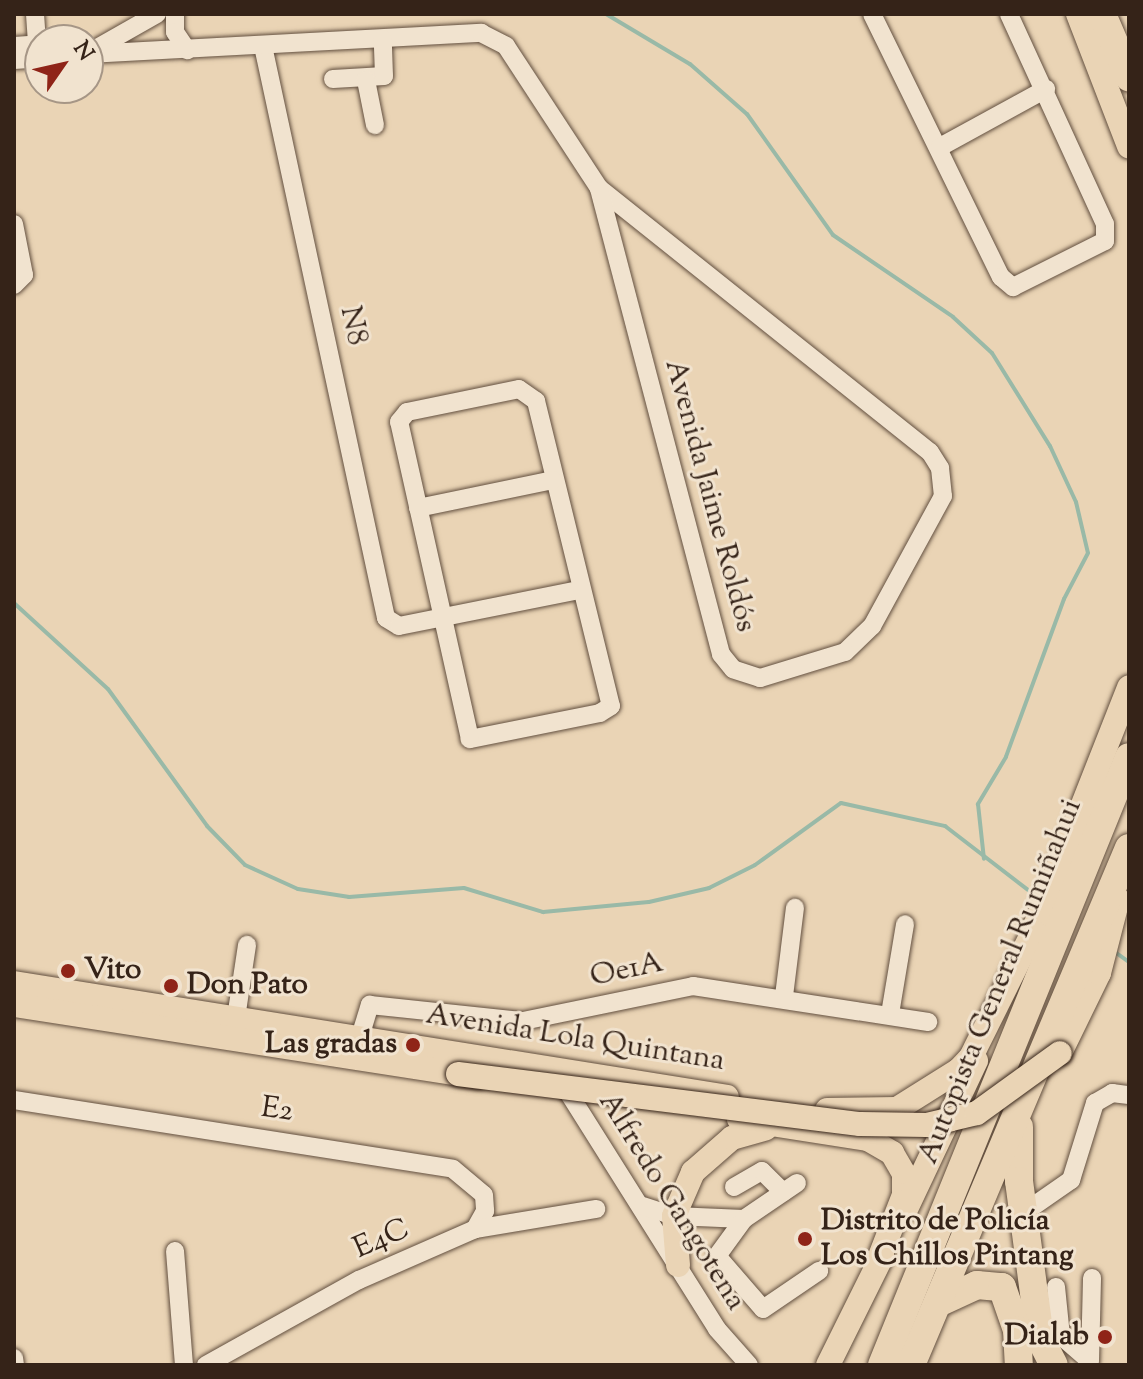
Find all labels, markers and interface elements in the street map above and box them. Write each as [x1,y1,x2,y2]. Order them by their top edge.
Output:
north arrow [24,24,104,104]
text: N [64,35,100,68]
street label: N8 [330,303,374,349]
street label: Avenida Jaime Roldós [655,356,763,636]
street label: Autopista General Rumiñahui [911,794,1091,1170]
street label: Oe1A [587,946,667,996]
place label: Vito [84,953,141,989]
marker: Vito [59,962,77,980]
place label: Don Pato [187,968,308,1004]
marker: Don Pato [162,977,180,995]
street label: Avenida Lola Quintana [423,998,727,1080]
place label: Las gradas [265,1027,397,1063]
marker: Las gradas [404,1036,422,1054]
street label: Alfredo Gangotena [589,1086,753,1318]
street label: E2 [259,1091,295,1131]
place label: Distrito de Policía Los Chillos Pintang [821,1204,1074,1274]
street label: E4C [349,1212,415,1268]
marker: Distrito de Policía Los Chillos Pintang [796,1230,814,1248]
place label: Dialab [1005,1319,1089,1355]
marker: Dialab [1096,1328,1114,1346]

